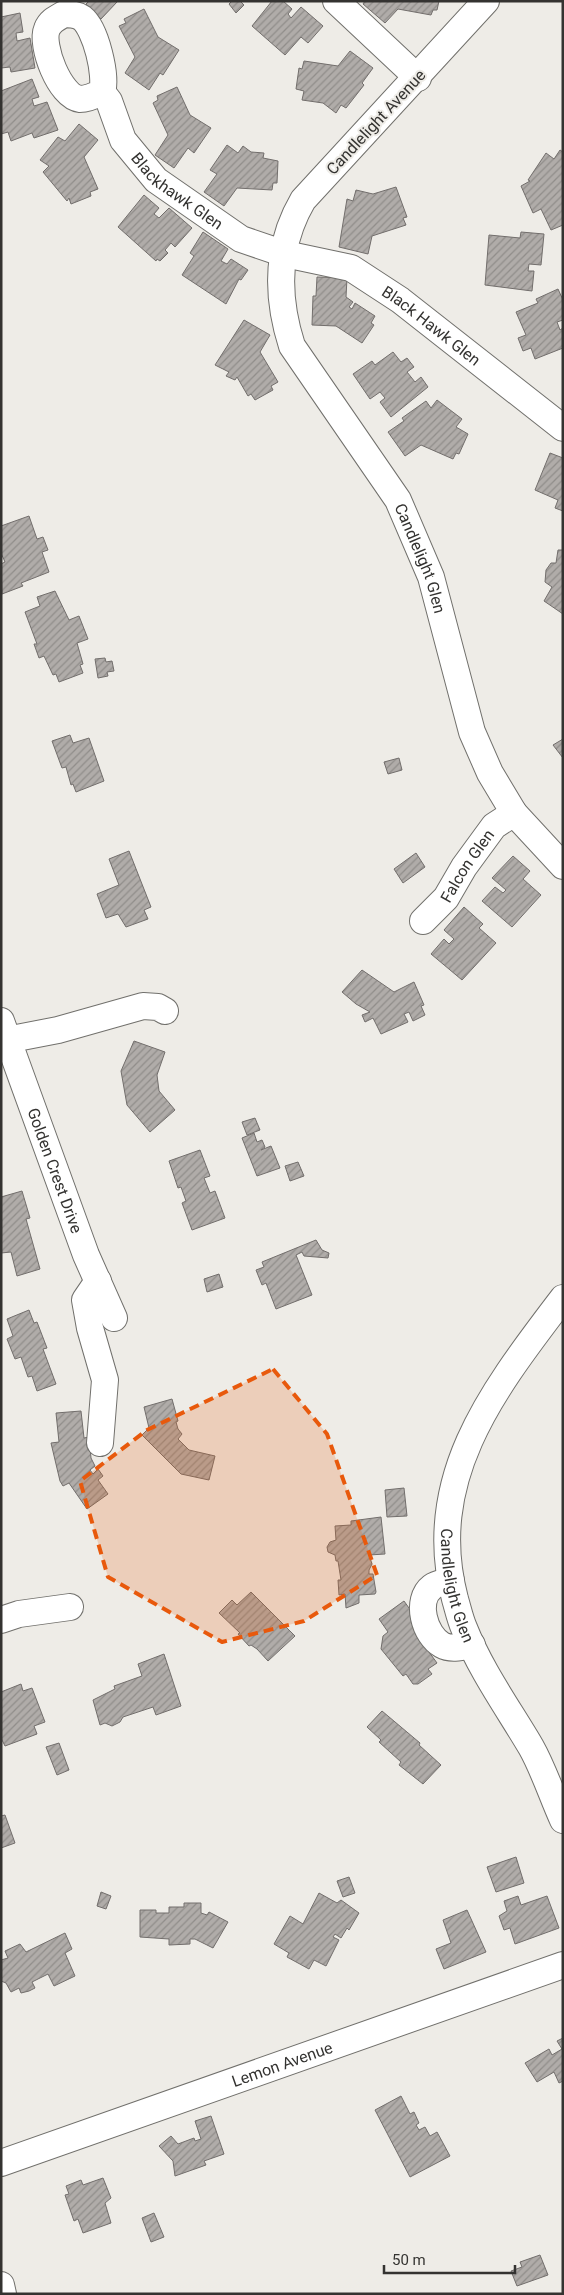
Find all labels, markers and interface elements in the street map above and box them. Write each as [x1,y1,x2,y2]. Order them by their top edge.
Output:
street label: Candlelight Avenue [323,66,429,178]
street label: Blackhawk Glen [128,148,227,233]
street label: Black Hawk Glen [379,281,485,369]
street label: Candlelight Glen [391,500,450,615]
street label: Falcon Glen [436,826,498,906]
street label: Golden Crest Drive [24,1105,87,1236]
street label: Candlelight Glen [438,1528,478,1645]
street label: Lemon Avenue [229,2038,335,2090]
scale bar [384,2242,515,2274]
text: 50 m [392,2251,426,2269]

